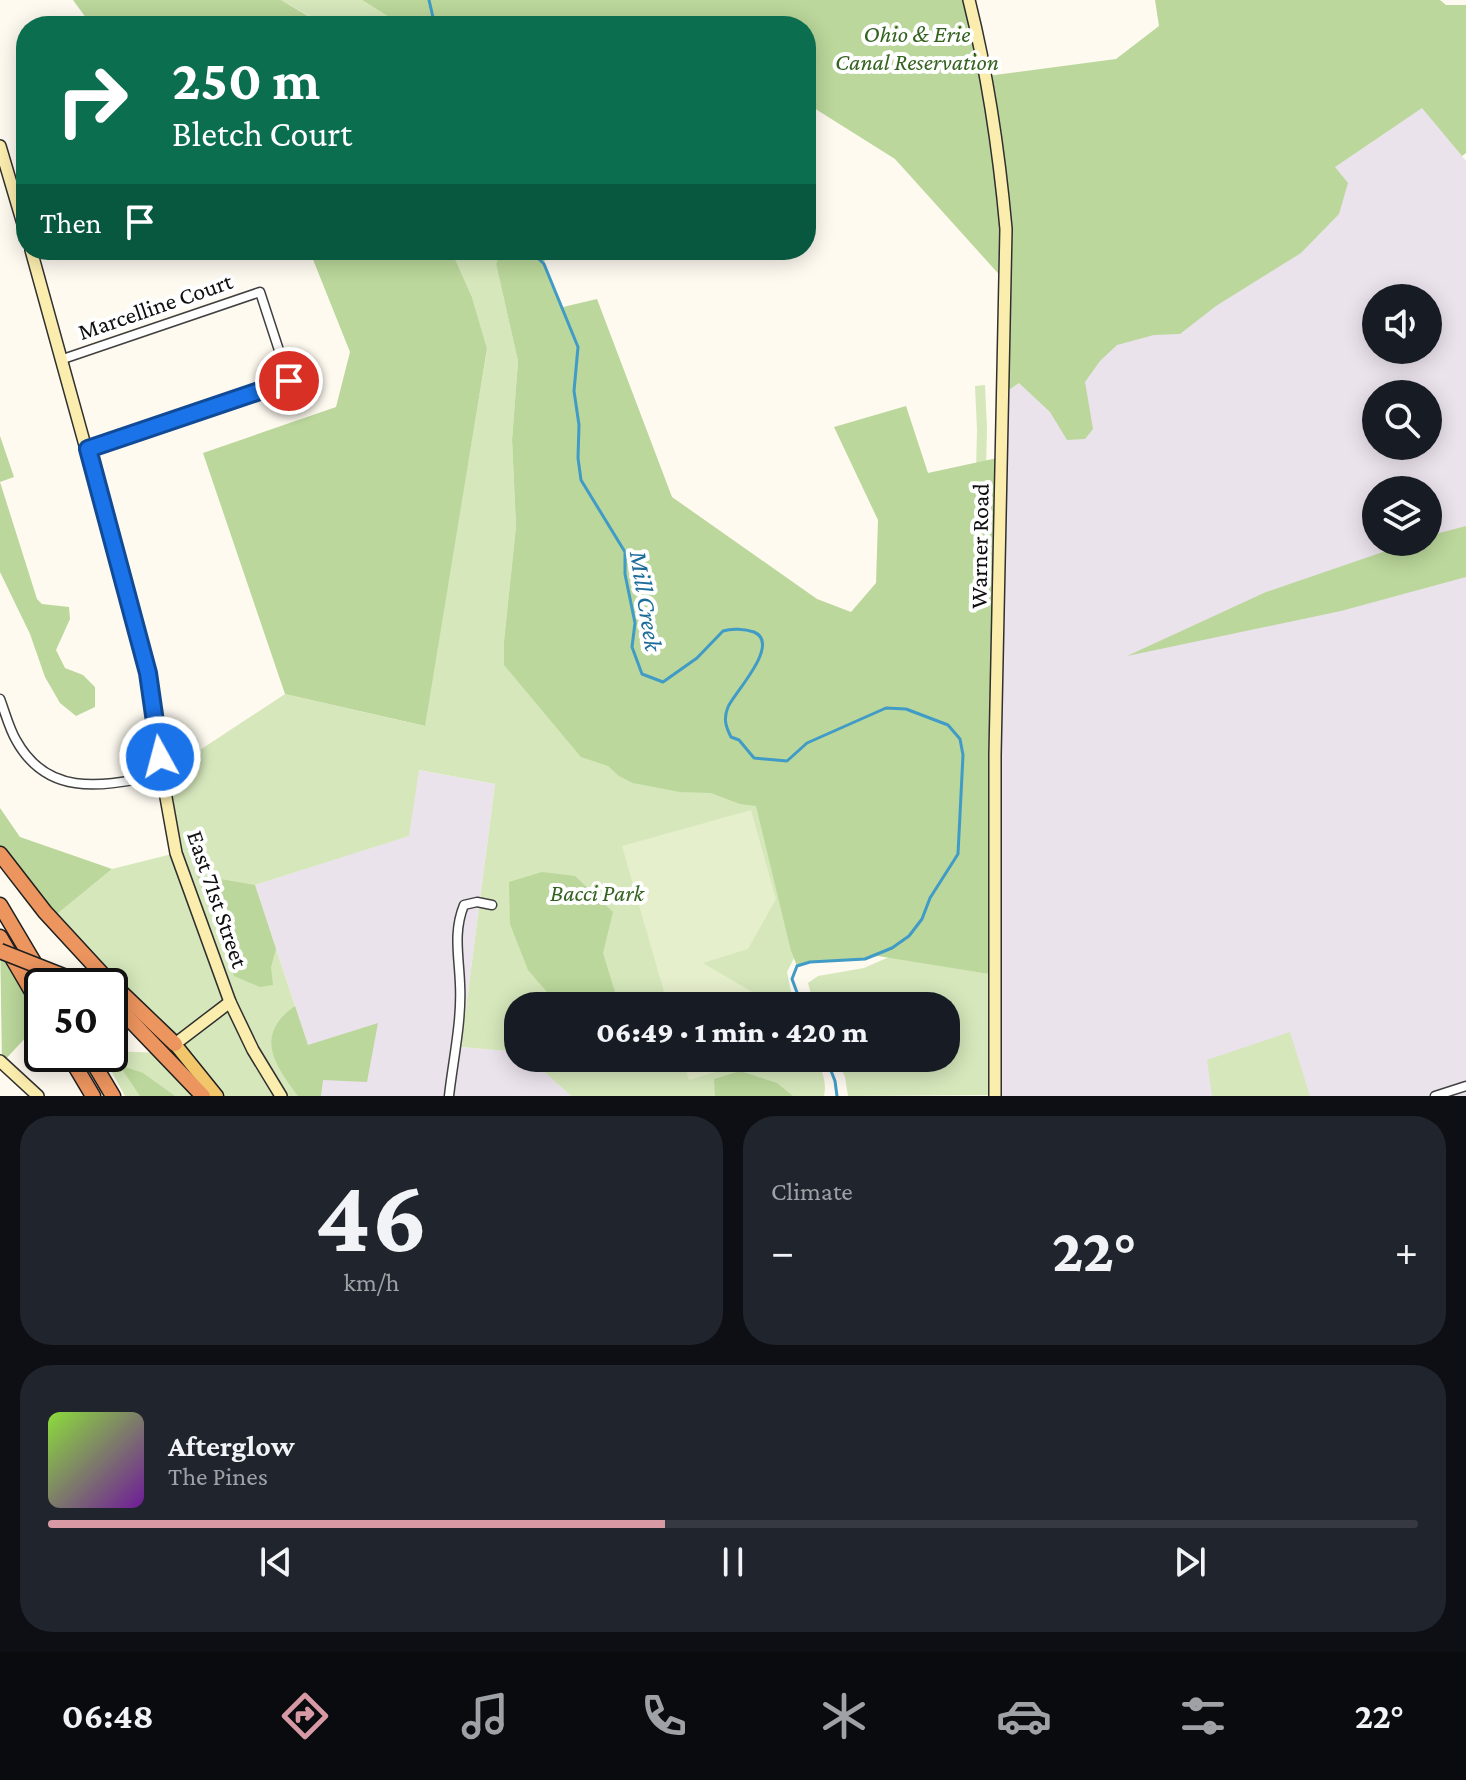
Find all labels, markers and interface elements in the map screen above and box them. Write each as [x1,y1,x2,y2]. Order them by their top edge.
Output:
park label: Ohio & Erie Canal Reservation [835,20,999,75]
icon: right [40,48,144,152]
text: 250 m [172,49,320,111]
text: Bletch Court [172,114,352,154]
icon: arrive [118,200,162,244]
text: Then [40,206,102,239]
street label: Marcelline Court [74,267,237,345]
map controls [1362,284,1442,556]
button: sound [1362,284,1442,364]
pin [255,347,323,415]
icon: arrive [267,359,311,403]
button: search [1362,380,1442,460]
button: layers [1362,476,1442,556]
street label: Warner Road [964,483,994,609]
water label: Mill Creek [624,548,668,655]
position arrow [118,715,202,799]
street label: East 71st Street [182,827,254,972]
park label: Bacci Park [550,879,645,906]
speed limit sign: 50 [24,968,128,1072]
text: 06:49 · 1 min · 420 m [596,1015,868,1048]
text: 46 [315,1158,428,1273]
text: Climate [771,1177,853,1206]
text: 22° [1052,1217,1137,1284]
text: − [771,1227,794,1275]
text: + [1395,1227,1418,1275]
text: km/h [343,1268,400,1297]
text: Afterglow [168,1429,295,1462]
text: The Pines [168,1462,268,1491]
icon: previous [254,1540,298,1584]
icon: pause [711,1540,755,1584]
icon: next [1168,1540,1212,1584]
icon: directions [277,1688,333,1744]
icon: music [457,1688,513,1744]
icon: phone [636,1688,692,1744]
icon: climate [816,1688,872,1744]
icon: car [996,1688,1052,1744]
icon: filters [1175,1688,1231,1744]
text: 06:48 [62,1696,154,1736]
text: 22° [1355,1696,1404,1736]

